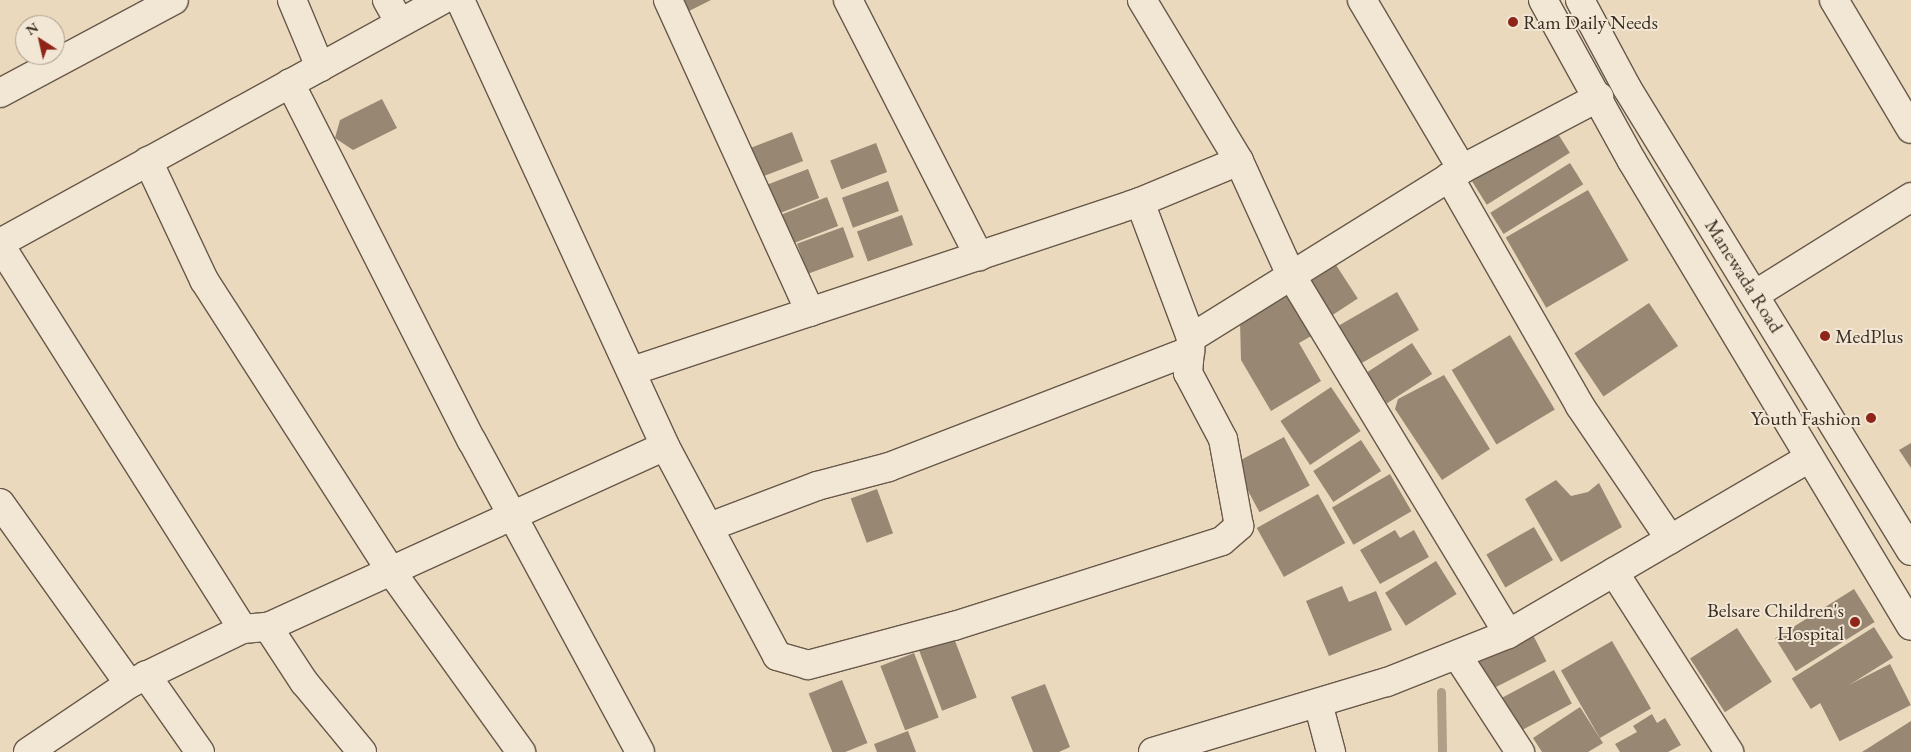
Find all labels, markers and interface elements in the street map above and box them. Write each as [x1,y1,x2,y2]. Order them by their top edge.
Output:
place label: Ram Daily Needs [1523,10,1658,34]
north arrow [15,15,65,65]
marker: Ram Daily Needs [1507,16,1519,28]
text: N [22,18,42,39]
street label: Manewada Road [1700,215,1788,337]
place label: MedPlus [1835,324,1903,348]
marker: MedPlus [1819,330,1831,342]
place label: Youth Fashion [1751,406,1861,430]
marker: Youth Fashion [1865,412,1877,424]
place label: Belsare Children's Hospital [1707,598,1844,645]
marker: Belsare Children's Hospital [1848,615,1862,629]

